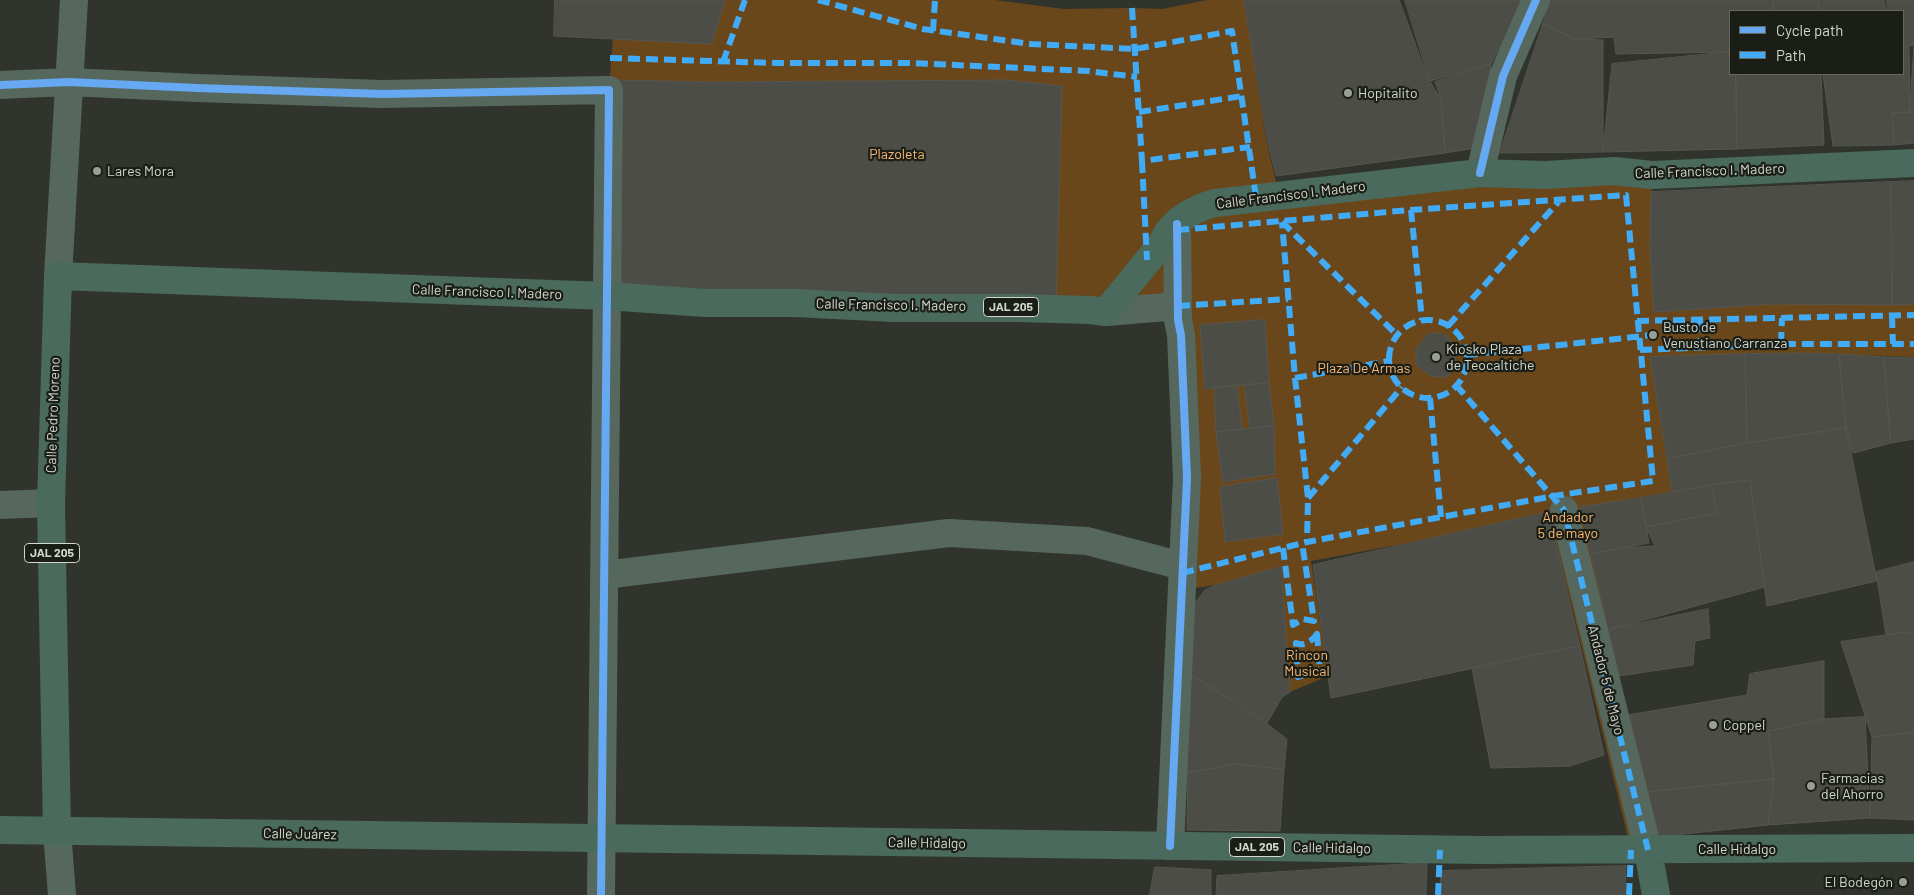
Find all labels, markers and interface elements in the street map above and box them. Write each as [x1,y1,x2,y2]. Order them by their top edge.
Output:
legend [1729,10,1904,75]
text: Cycle path [1776,21,1843,39]
text: Path [1776,46,1806,64]
place label: Hopitalito [1358,85,1418,101]
marker: Hopitalito [1342,87,1354,99]
park label: Plazoleta [869,146,925,162]
street label: Calle Francisco I. Madero [1635,160,1785,182]
place label: Lares Mora [107,163,174,179]
marker: Lares Mora [91,165,103,177]
street label: Calle Francisco I. Madero [1215,178,1367,212]
street label: Calle Francisco I. Madero [412,281,562,303]
street label: Calle Francisco I. Madero [816,295,966,315]
road number: JAL 205 [984,298,1038,316]
place label: Busto de Venustiano Carranza [1663,319,1787,352]
marker: Busto de Venustiano Carranza [1647,329,1659,341]
place label: Kiosko Plaza de Teocaltiche [1446,341,1534,374]
marker: Kiosko Plaza de Teocaltiche [1430,351,1442,363]
street label: Calle Pedro Moreno [43,357,63,473]
park label: Plaza De Armas [1318,360,1410,376]
park label: Andador 5 de mayo [1538,509,1598,542]
road number: JAL 205 [24,544,80,562]
street label: Andador 5 de Mayo [1584,623,1628,737]
park label: Rincon Musical [1284,647,1330,680]
place label: Coppel [1723,717,1765,733]
marker: Coppel [1707,719,1719,731]
place label: Farmacias del Ahorro [1821,770,1884,802]
marker: Farmacias del Ahorro [1805,780,1817,792]
street label: Calle Juárez [263,825,337,843]
street label: Calle Hidalgo [888,834,966,852]
road number: JAL 205 [1230,838,1284,856]
street label: Calle Hidalgo [1293,839,1371,857]
street label: Calle Hidalgo [1698,841,1776,857]
place label: El Bodegón [1824,874,1893,890]
marker: El Bodegón [1897,876,1909,888]

